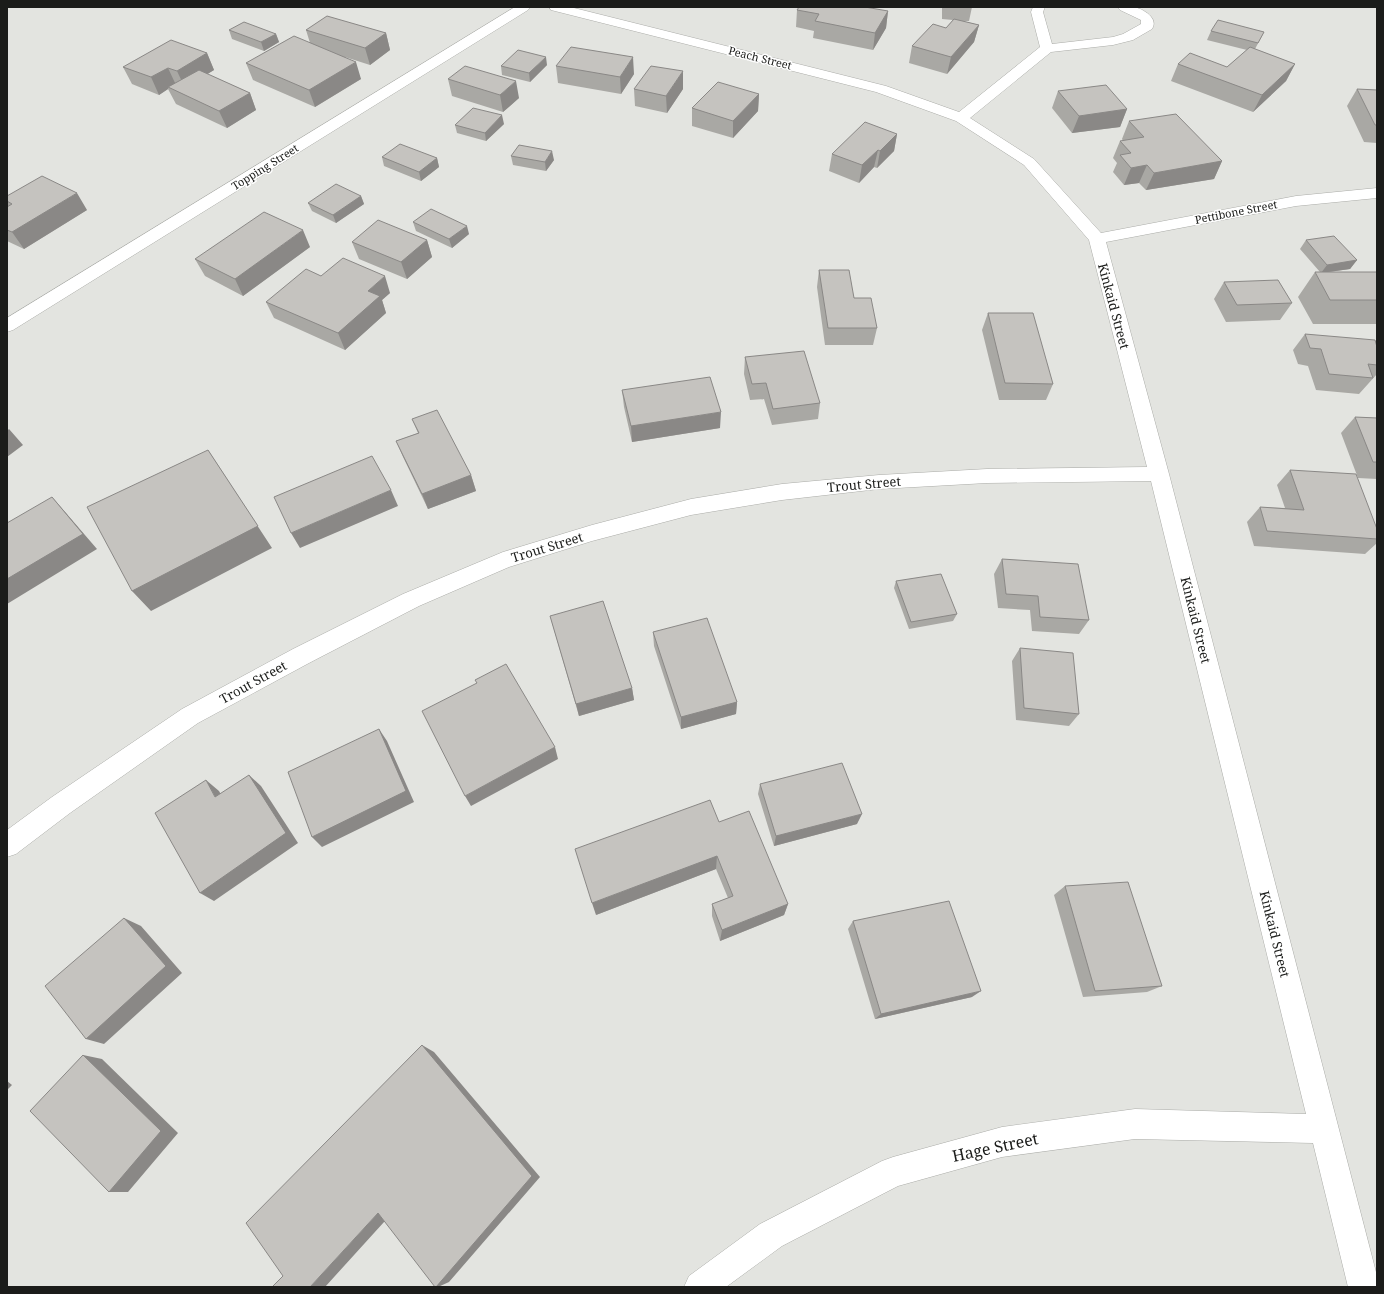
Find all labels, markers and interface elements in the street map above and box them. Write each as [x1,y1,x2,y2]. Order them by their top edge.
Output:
street label: Peach Street [727,42,793,73]
street label: Topping Street [228,140,301,193]
street label: Pettibone Street [1194,196,1278,227]
street label: Kinkaid Street [1094,261,1134,351]
street label: Trout Street [826,472,902,496]
street label: Trout Street [509,527,585,566]
street label: Kinkaid Street [1177,575,1216,665]
street label: Trout Street [216,656,290,708]
street label: Kinkaid Street [1256,889,1295,979]
street label: Hage Street [950,1127,1041,1167]

